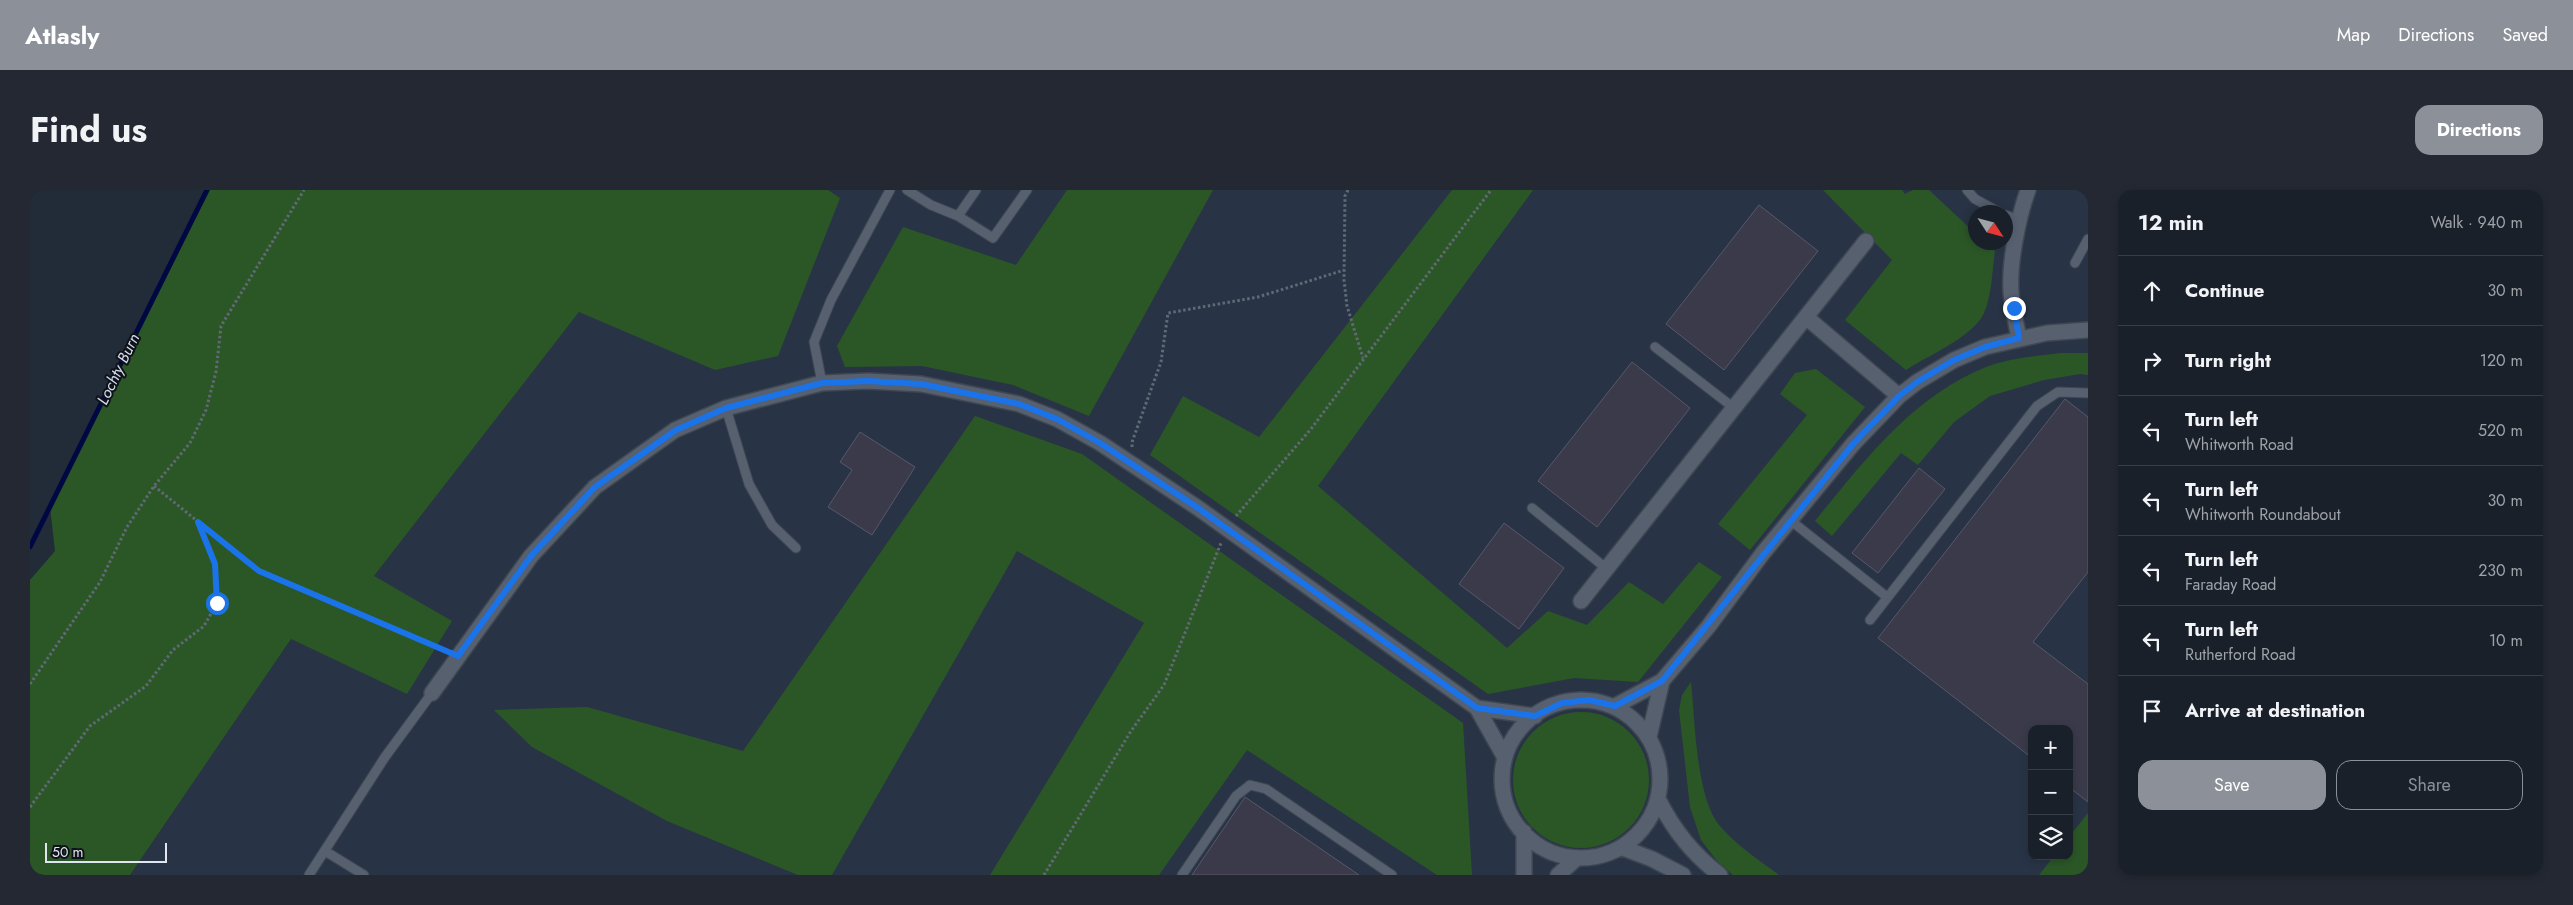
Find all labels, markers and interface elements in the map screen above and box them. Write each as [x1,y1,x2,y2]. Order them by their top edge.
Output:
text: Atlasly [25,18,100,53]
text: Map [2337,22,2370,48]
text: Directions [2398,22,2474,48]
text: Saved [2502,22,2548,48]
text: Find us [30,105,147,155]
button: Directions [2415,105,2543,155]
north arrow [1968,205,2013,250]
text: 12 min [2138,208,2204,238]
text: Walk · 940 m [2431,211,2523,234]
icon: ahead [2138,277,2166,305]
text: Continue [2185,277,2264,304]
text: 30 m [2487,279,2523,302]
route end [2003,297,2026,320]
water label: Lochty Burn [91,329,145,409]
icon: right [2138,347,2166,375]
text: Turn right [2185,347,2271,374]
text: 120 m [2480,349,2523,372]
text: Turn left [2185,406,2258,433]
icon: left [2138,417,2166,445]
text: 520 m [2478,419,2523,442]
text: Whitworth Road [2185,433,2294,456]
text: Turn left [2185,476,2258,503]
icon: left [2138,487,2166,515]
text: 30 m [2487,489,2523,512]
text: Whitworth Roundabout [2185,503,2341,526]
text: Turn left [2185,546,2258,573]
icon: left [2138,557,2166,585]
text: 230 m [2478,559,2523,582]
text: Faraday Road [2185,573,2277,596]
route start [206,592,229,615]
text: Turn left [2185,616,2258,643]
icon: left [2138,627,2166,655]
text: 10 m [2489,629,2523,652]
text: Rutherford Road [2185,643,2296,666]
icon: arrive [2138,697,2166,725]
text: Arrive at destination [2185,697,2365,724]
map controls [2028,725,2073,860]
button: + [2028,725,2073,770]
button: Save [2138,760,2326,810]
button: Share [2336,760,2523,810]
button: − [2028,770,2073,815]
button: layers [2028,815,2073,860]
scale bar [45,840,168,863]
text: 50 m [52,842,83,862]

